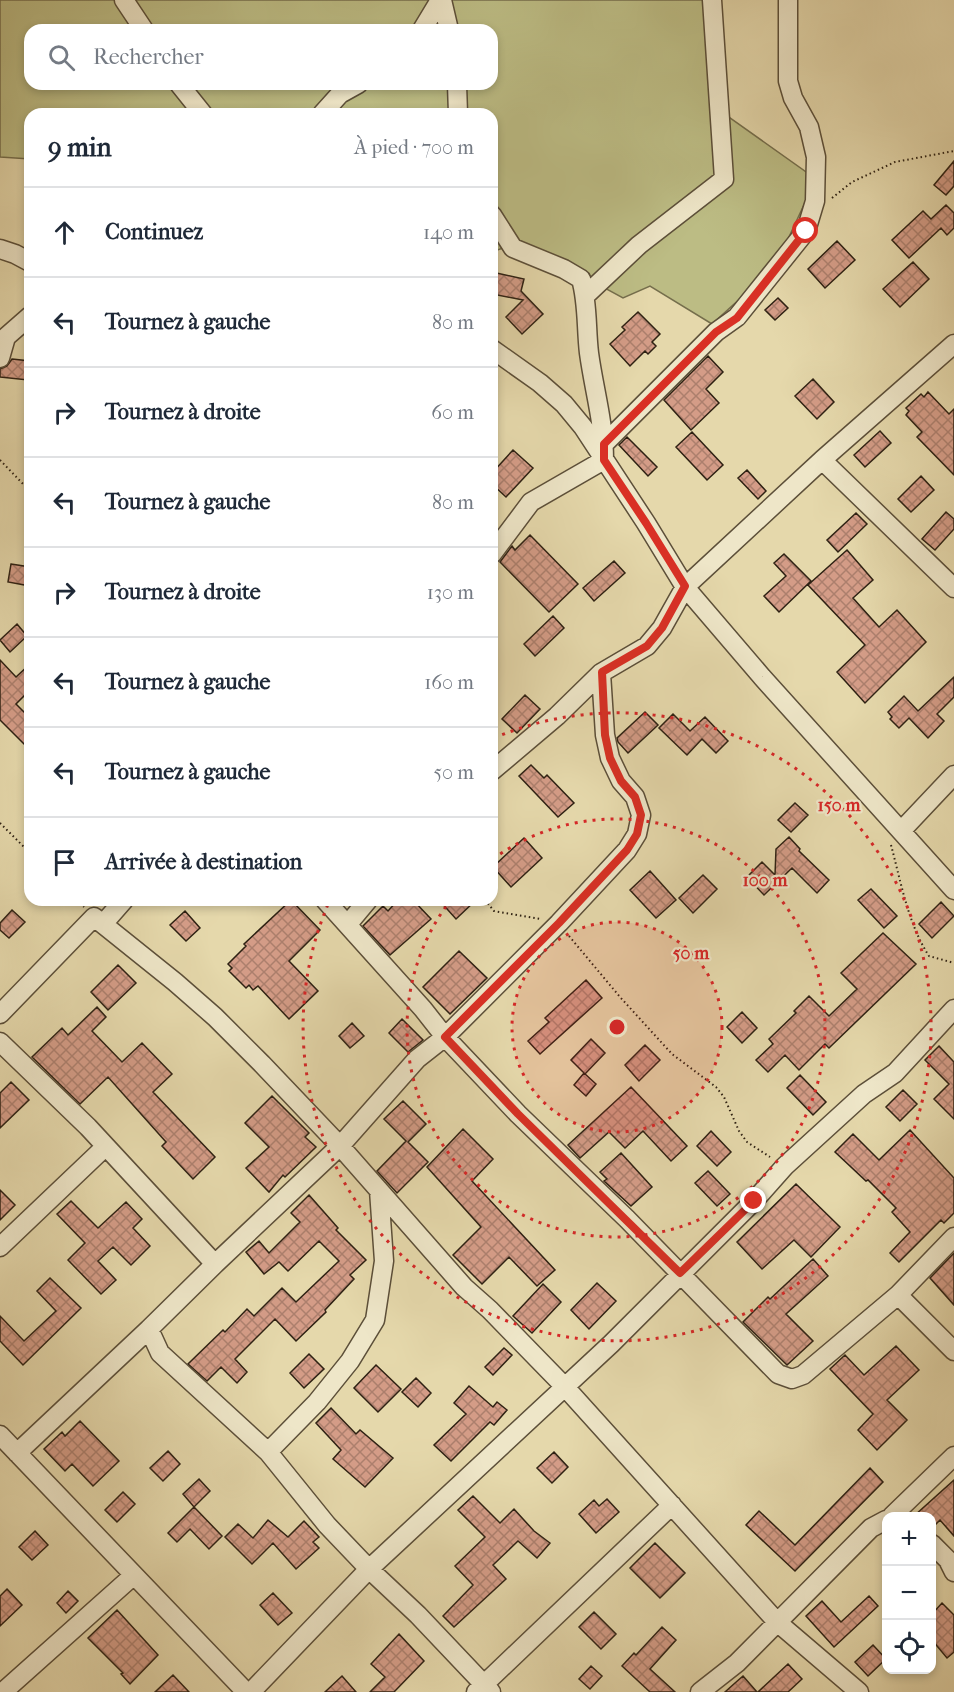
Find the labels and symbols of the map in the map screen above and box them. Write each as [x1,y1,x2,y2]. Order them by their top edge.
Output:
route start [792,217,818,243]
text: 150 m [818,795,861,816]
text: 100 m [742,870,789,891]
text: 50 m [673,943,710,964]
centre of rings [607,1017,627,1037]
route end [740,1187,766,1213]

